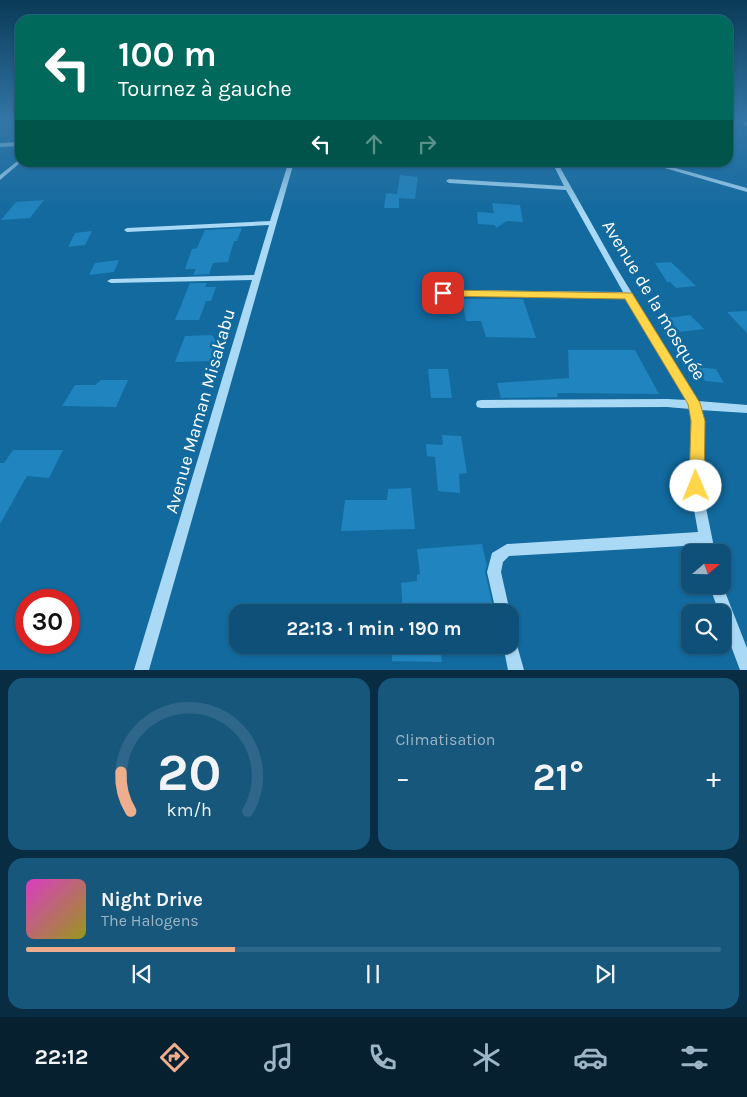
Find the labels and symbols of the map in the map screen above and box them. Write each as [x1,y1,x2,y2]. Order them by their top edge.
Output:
street label: Avenue de la mosquée [597,216,711,384]
pin [422,272,464,314]
street label: Avenue Maman Misakabu [160,306,240,516]
position arrow [669,459,721,511]
north arrow [681,544,731,594]
speed limit sign: 30 [15,589,80,654]

